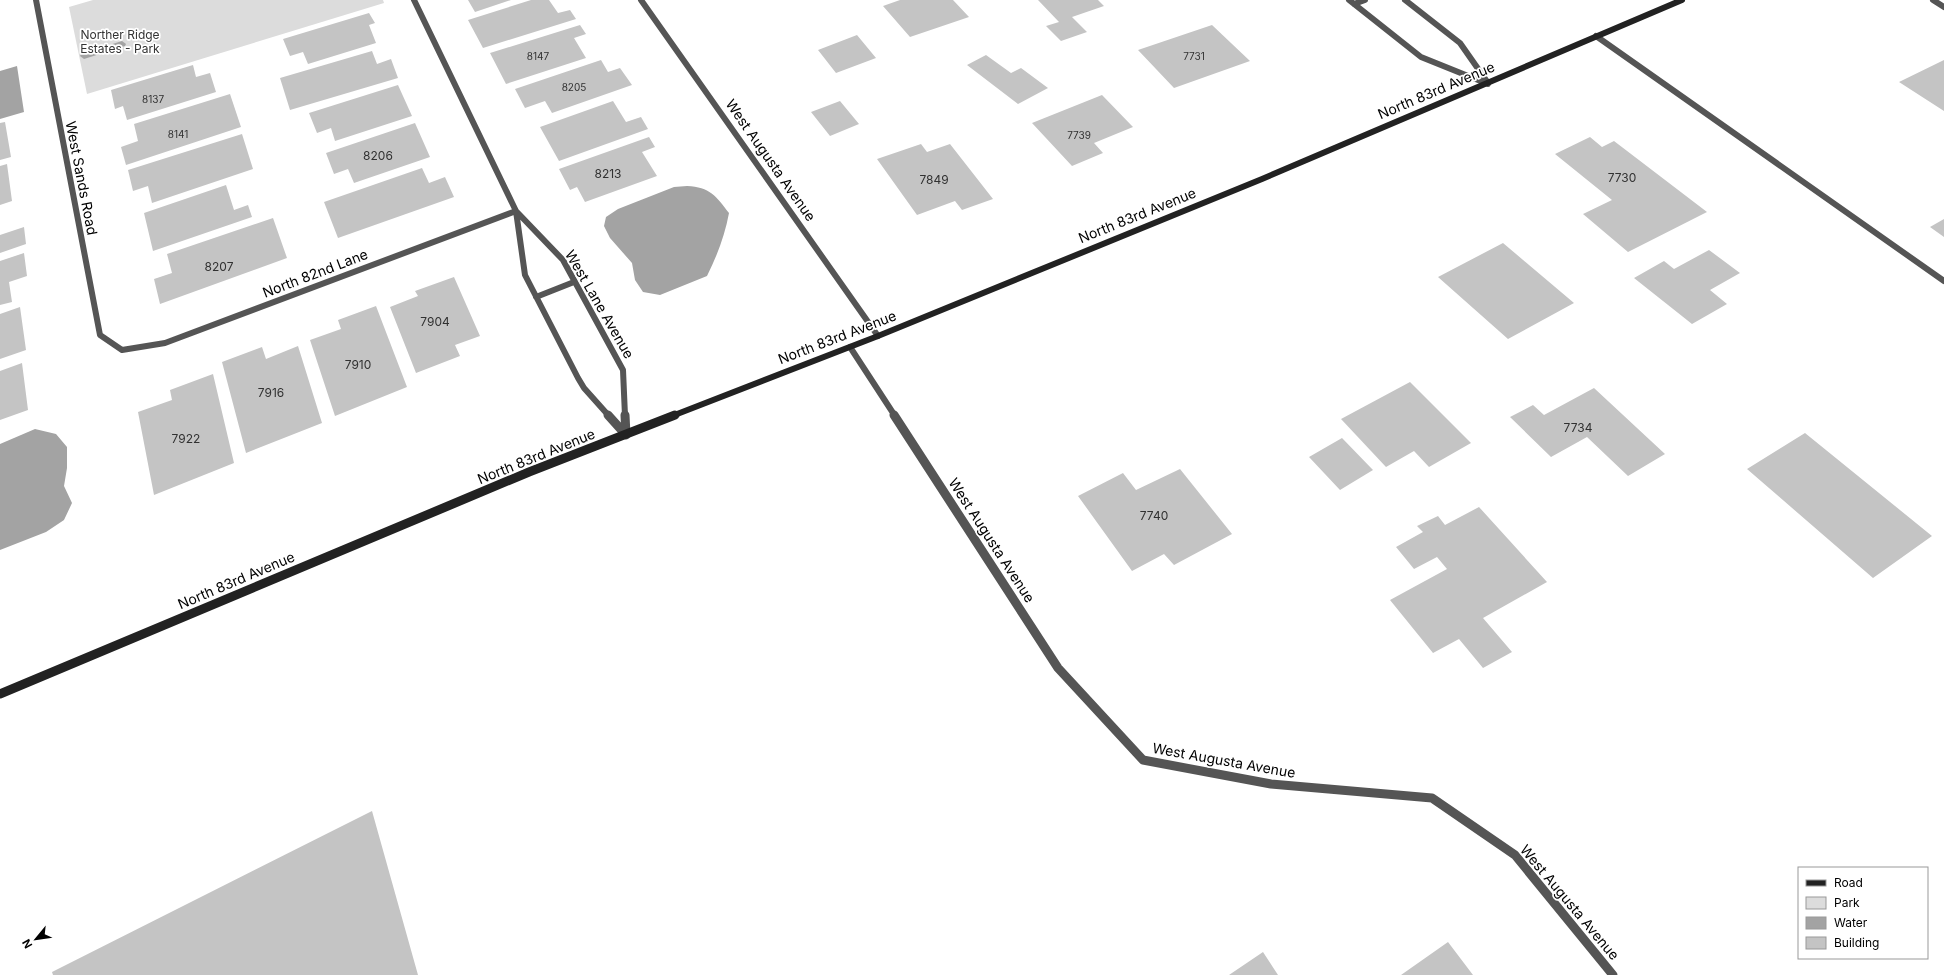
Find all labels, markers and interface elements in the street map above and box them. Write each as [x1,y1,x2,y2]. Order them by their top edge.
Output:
park label: Norther Ridge Estates - Park [80,27,160,56]
house number: 8147 [527,50,550,62]
house number: 7731 [1183,50,1205,62]
street label: North 83rd Avenue [1375,58,1497,122]
house number: 8205 [562,81,586,93]
house number: 8137 [142,93,164,105]
street label: West Augusta Avenue [722,96,820,224]
street label: West Sands Road [63,119,101,237]
house number: 8141 [168,128,188,140]
house number: 7739 [1067,129,1091,141]
house number: 8206 [363,148,393,163]
house number: 8213 [594,166,622,181]
house number: 7730 [1608,170,1636,185]
house number: 7849 [919,172,949,187]
street label: North 83rd Avenue [1076,184,1198,246]
street label: North 82nd Lane [260,245,370,301]
street label: West Lane Avenue [562,247,638,361]
house number: 8207 [205,259,234,274]
street label: North 83rd Avenue [775,307,899,367]
house number: 7904 [420,314,450,329]
house number: 7910 [345,357,371,372]
house number: 7916 [258,385,284,400]
house number: 7734 [1564,420,1593,435]
street label: North 83rd Avenue [475,425,597,487]
house number: 7922 [172,431,200,446]
street label: West Augusta Avenue [945,475,1039,605]
house number: 7740 [1140,508,1168,523]
street label: North 83rd Avenue [175,548,297,612]
street label: West Augusta Avenue [1151,739,1297,781]
street label: West Augusta Avenue [1517,841,1623,963]
legend [1798,867,1928,959]
text: Road [1834,875,1863,890]
text: Park [1834,895,1860,910]
text: Water [1834,915,1868,930]
north arrow [16,919,56,959]
text: Building [1834,935,1879,950]
text: N [19,937,35,951]

